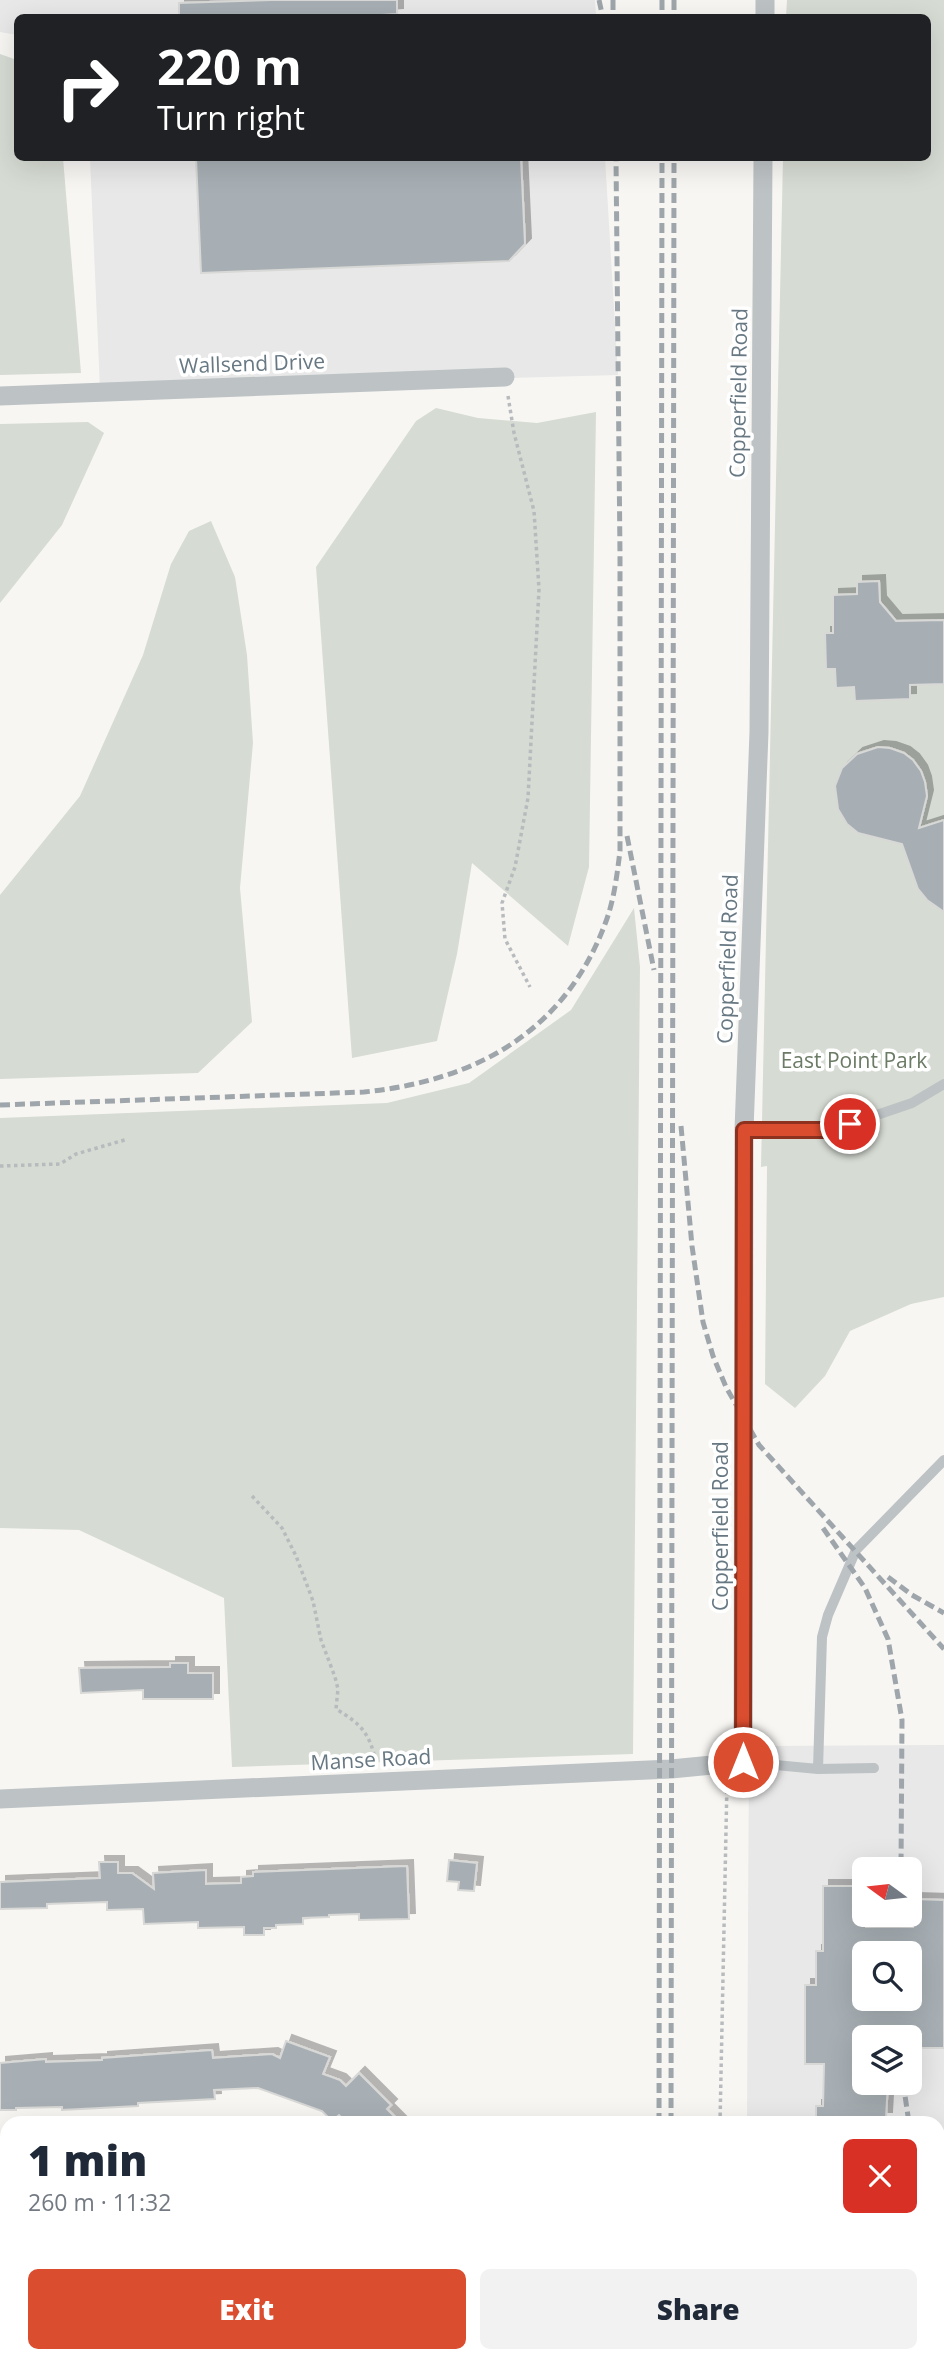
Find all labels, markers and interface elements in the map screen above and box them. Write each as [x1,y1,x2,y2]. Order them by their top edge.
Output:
text: 220 m [157,33,302,99]
icon: right [42,42,133,133]
text: Turn right [157,96,305,139]
street label: Copperfield Road [723,308,753,478]
street label: Wallsend Drive [178,346,325,380]
street label: Copperfield Road [710,874,744,1044]
park label: East Point Park [781,1046,927,1074]
pin [820,1094,880,1154]
icon: arrive [831,1105,869,1143]
street label: Copperfield Road [706,1441,734,1611]
position arrow [706,1725,780,1799]
street label: Manse Road [310,1742,432,1776]
north arrow [852,1857,922,1927]
map controls [852,1857,922,2095]
button: search [852,1941,922,2011]
button: layers [852,2025,922,2095]
text: 1 min [28,2131,147,2188]
button: close [843,2139,917,2213]
text: 260 m · 11:32 [28,2186,171,2218]
button: Exit [28,2269,466,2349]
button: Share [480,2269,917,2349]

